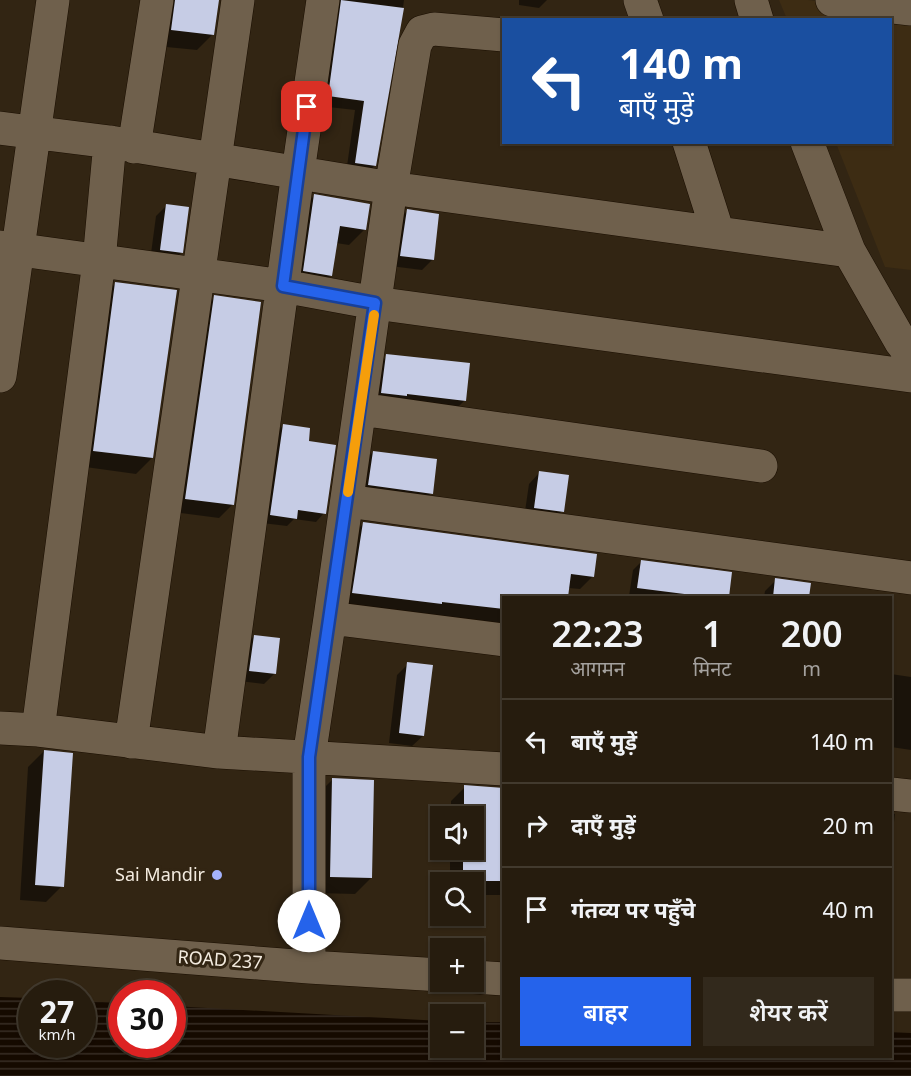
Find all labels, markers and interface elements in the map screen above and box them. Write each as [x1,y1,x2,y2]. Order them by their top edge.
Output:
text: 140 m [619,34,743,91]
icon: left [520,42,598,120]
pin [281,81,332,132]
text: बाएँ मुड़ें [619,88,694,125]
icon: arrive [290,90,323,123]
text: 22:23 [551,609,644,658]
text: 1 [702,609,723,658]
text: 200 [781,609,843,658]
text: आगमन [570,655,625,682]
text: मिनट [693,655,731,682]
text: m [802,655,821,682]
icon: left [520,725,553,758]
text: बाएँ मुड़ें [571,726,637,756]
text: 140 m [810,726,874,756]
map controls [430,806,484,1058]
button: sound [430,806,484,860]
icon: right [520,809,553,842]
text: दाएँ मुड़ें [571,810,636,840]
text: 20 m [823,810,874,840]
place label: Sai Mandir [115,862,206,886]
marker: Sai Mandir [210,868,224,882]
button: search [430,872,484,926]
position arrow [277,889,341,953]
icon: arrive [520,893,553,926]
text: गंतव्य पर पहुँचे [571,894,696,924]
text: 40 m [823,894,874,924]
button: + [430,938,484,992]
street label: ROAD 237 [177,944,263,974]
button: बाहर [520,977,691,1046]
button: शेयर करें [703,977,874,1046]
speed limit sign: 30 [108,980,186,1058]
text: 27 [40,991,74,1032]
button: − [430,1004,484,1058]
text: km/h [39,1024,75,1044]

